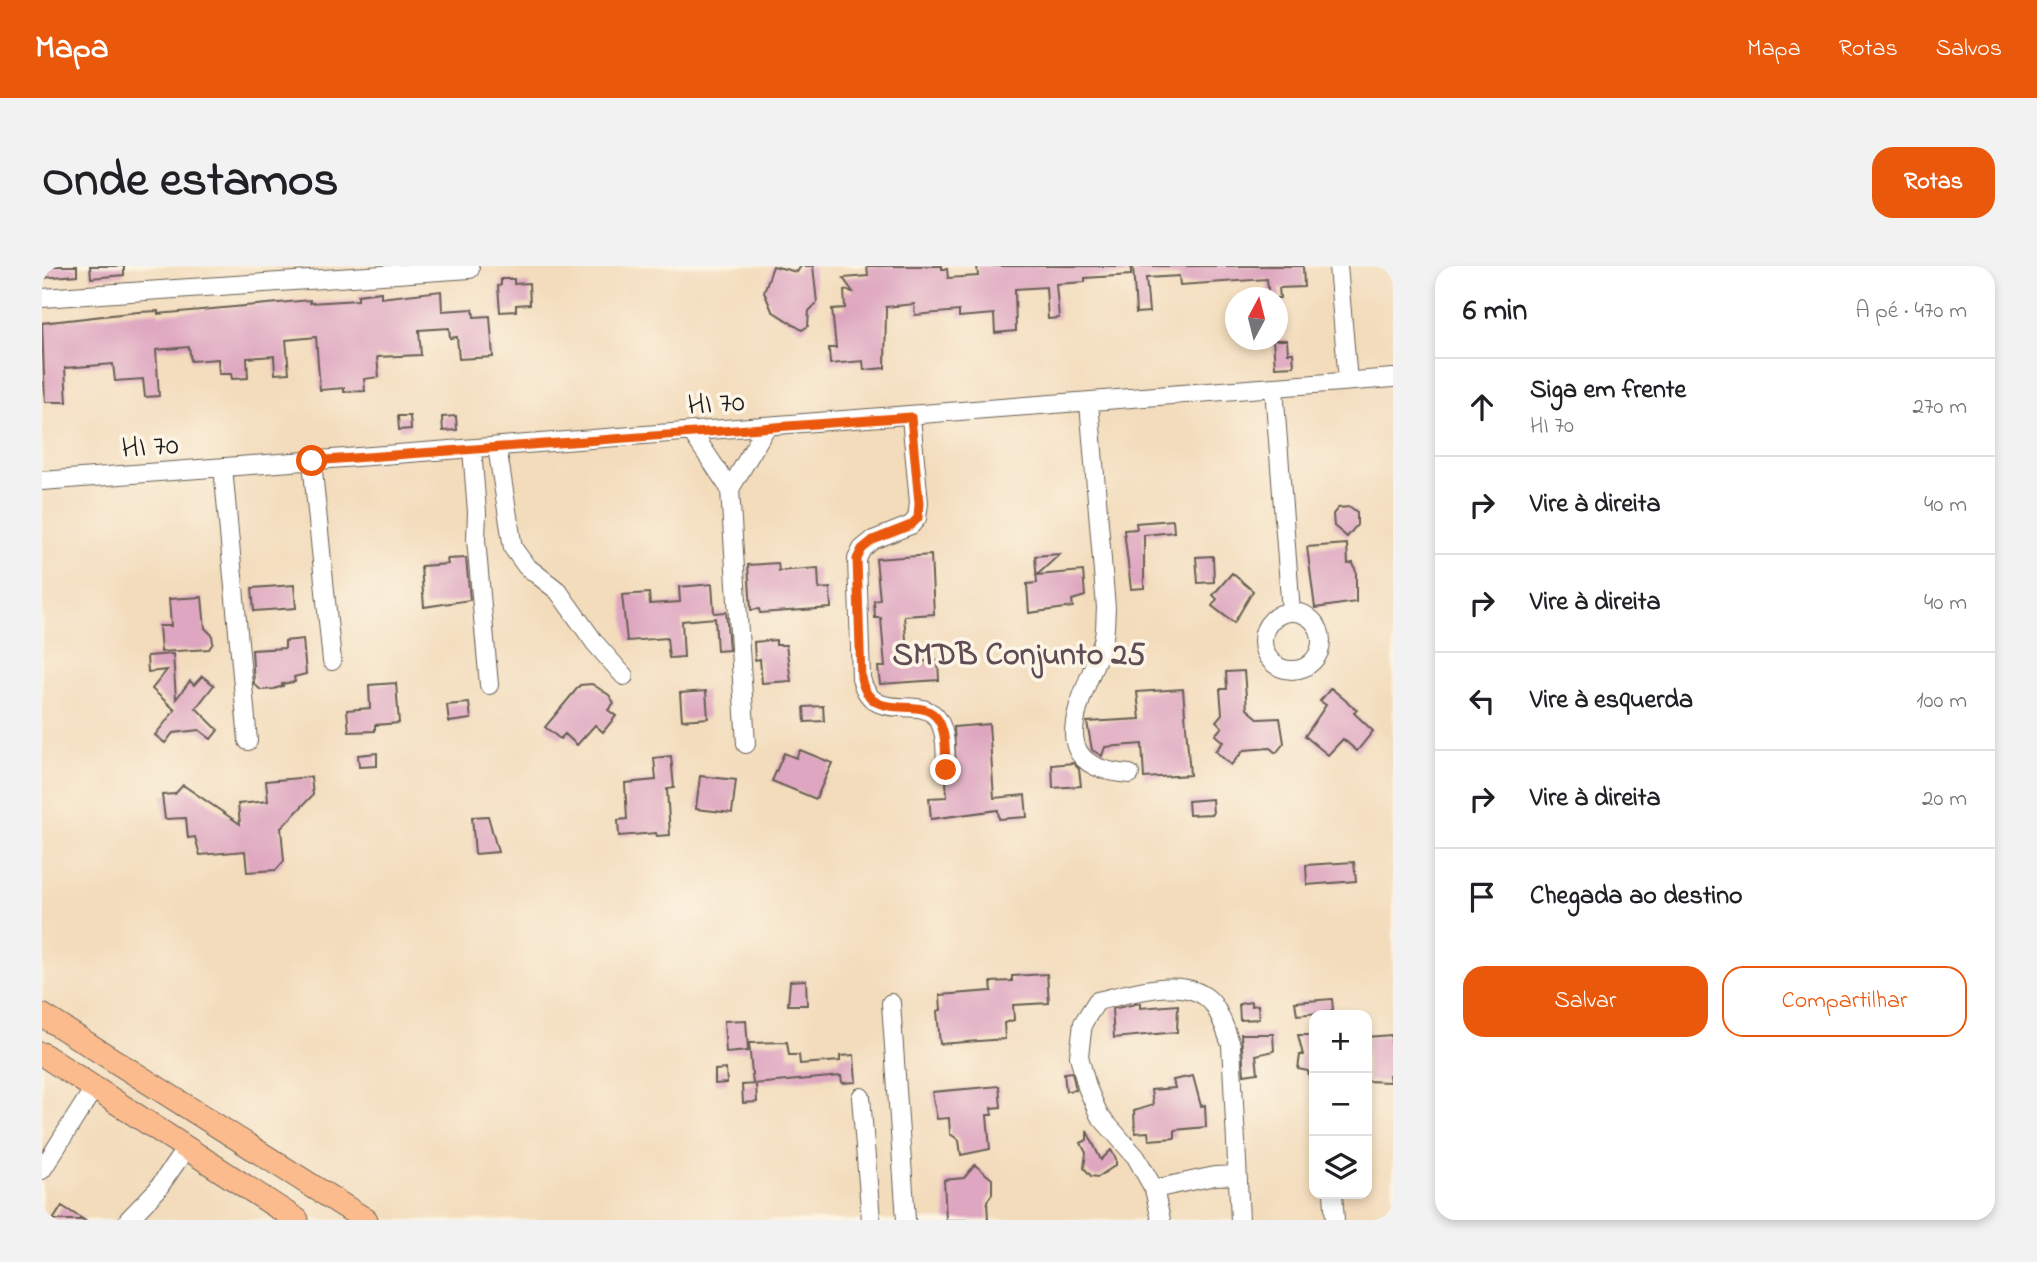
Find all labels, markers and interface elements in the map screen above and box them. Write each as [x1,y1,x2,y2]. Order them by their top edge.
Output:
text: Mapa [35,25,109,73]
text: Mapa [1747,32,1801,67]
text: Rotas [1839,32,1898,67]
text: Salvos [1936,32,2002,67]
text: Onde estamos [42,146,338,218]
button: Rotas [1872,147,1995,218]
north arrow [1225,287,1288,350]
text: 6 min [1463,290,1527,334]
text: A pé · 470 m [1855,295,1967,328]
text: Siga em frente [1530,372,1686,410]
street label: HI 70 [686,381,746,429]
icon: ahead [1463,388,1501,426]
text: 270 m [1913,391,1967,424]
text: HI 70 [1530,410,1574,443]
street label: HI 70 [120,424,180,472]
route start [296,445,327,476]
icon: right [1463,486,1501,524]
text: Vire à direita [1530,486,1661,524]
text: 40 m [1924,489,1967,522]
icon: right [1463,584,1501,622]
text: Vire à direita [1530,584,1661,622]
text: 40 m [1924,587,1967,620]
district label: SMDB Conjunto 25 [893,633,1145,680]
icon: left [1463,682,1501,720]
text: Vire à esquerda [1530,682,1693,720]
text: 100 m [1916,685,1967,718]
route end [930,754,961,785]
icon: right [1463,780,1501,818]
text: Vire à direita [1530,780,1661,818]
text: 20 m [1922,783,1967,816]
icon: arrive [1463,878,1501,916]
text: Chegada ao destino [1530,878,1742,916]
button: Salvar [1463,966,1708,1037]
button: Compartilhar [1722,966,1967,1037]
map controls [1309,1010,1372,1199]
button: + [1309,1010,1372,1073]
button: − [1309,1073,1372,1136]
button: layers [1309,1136,1372,1199]

